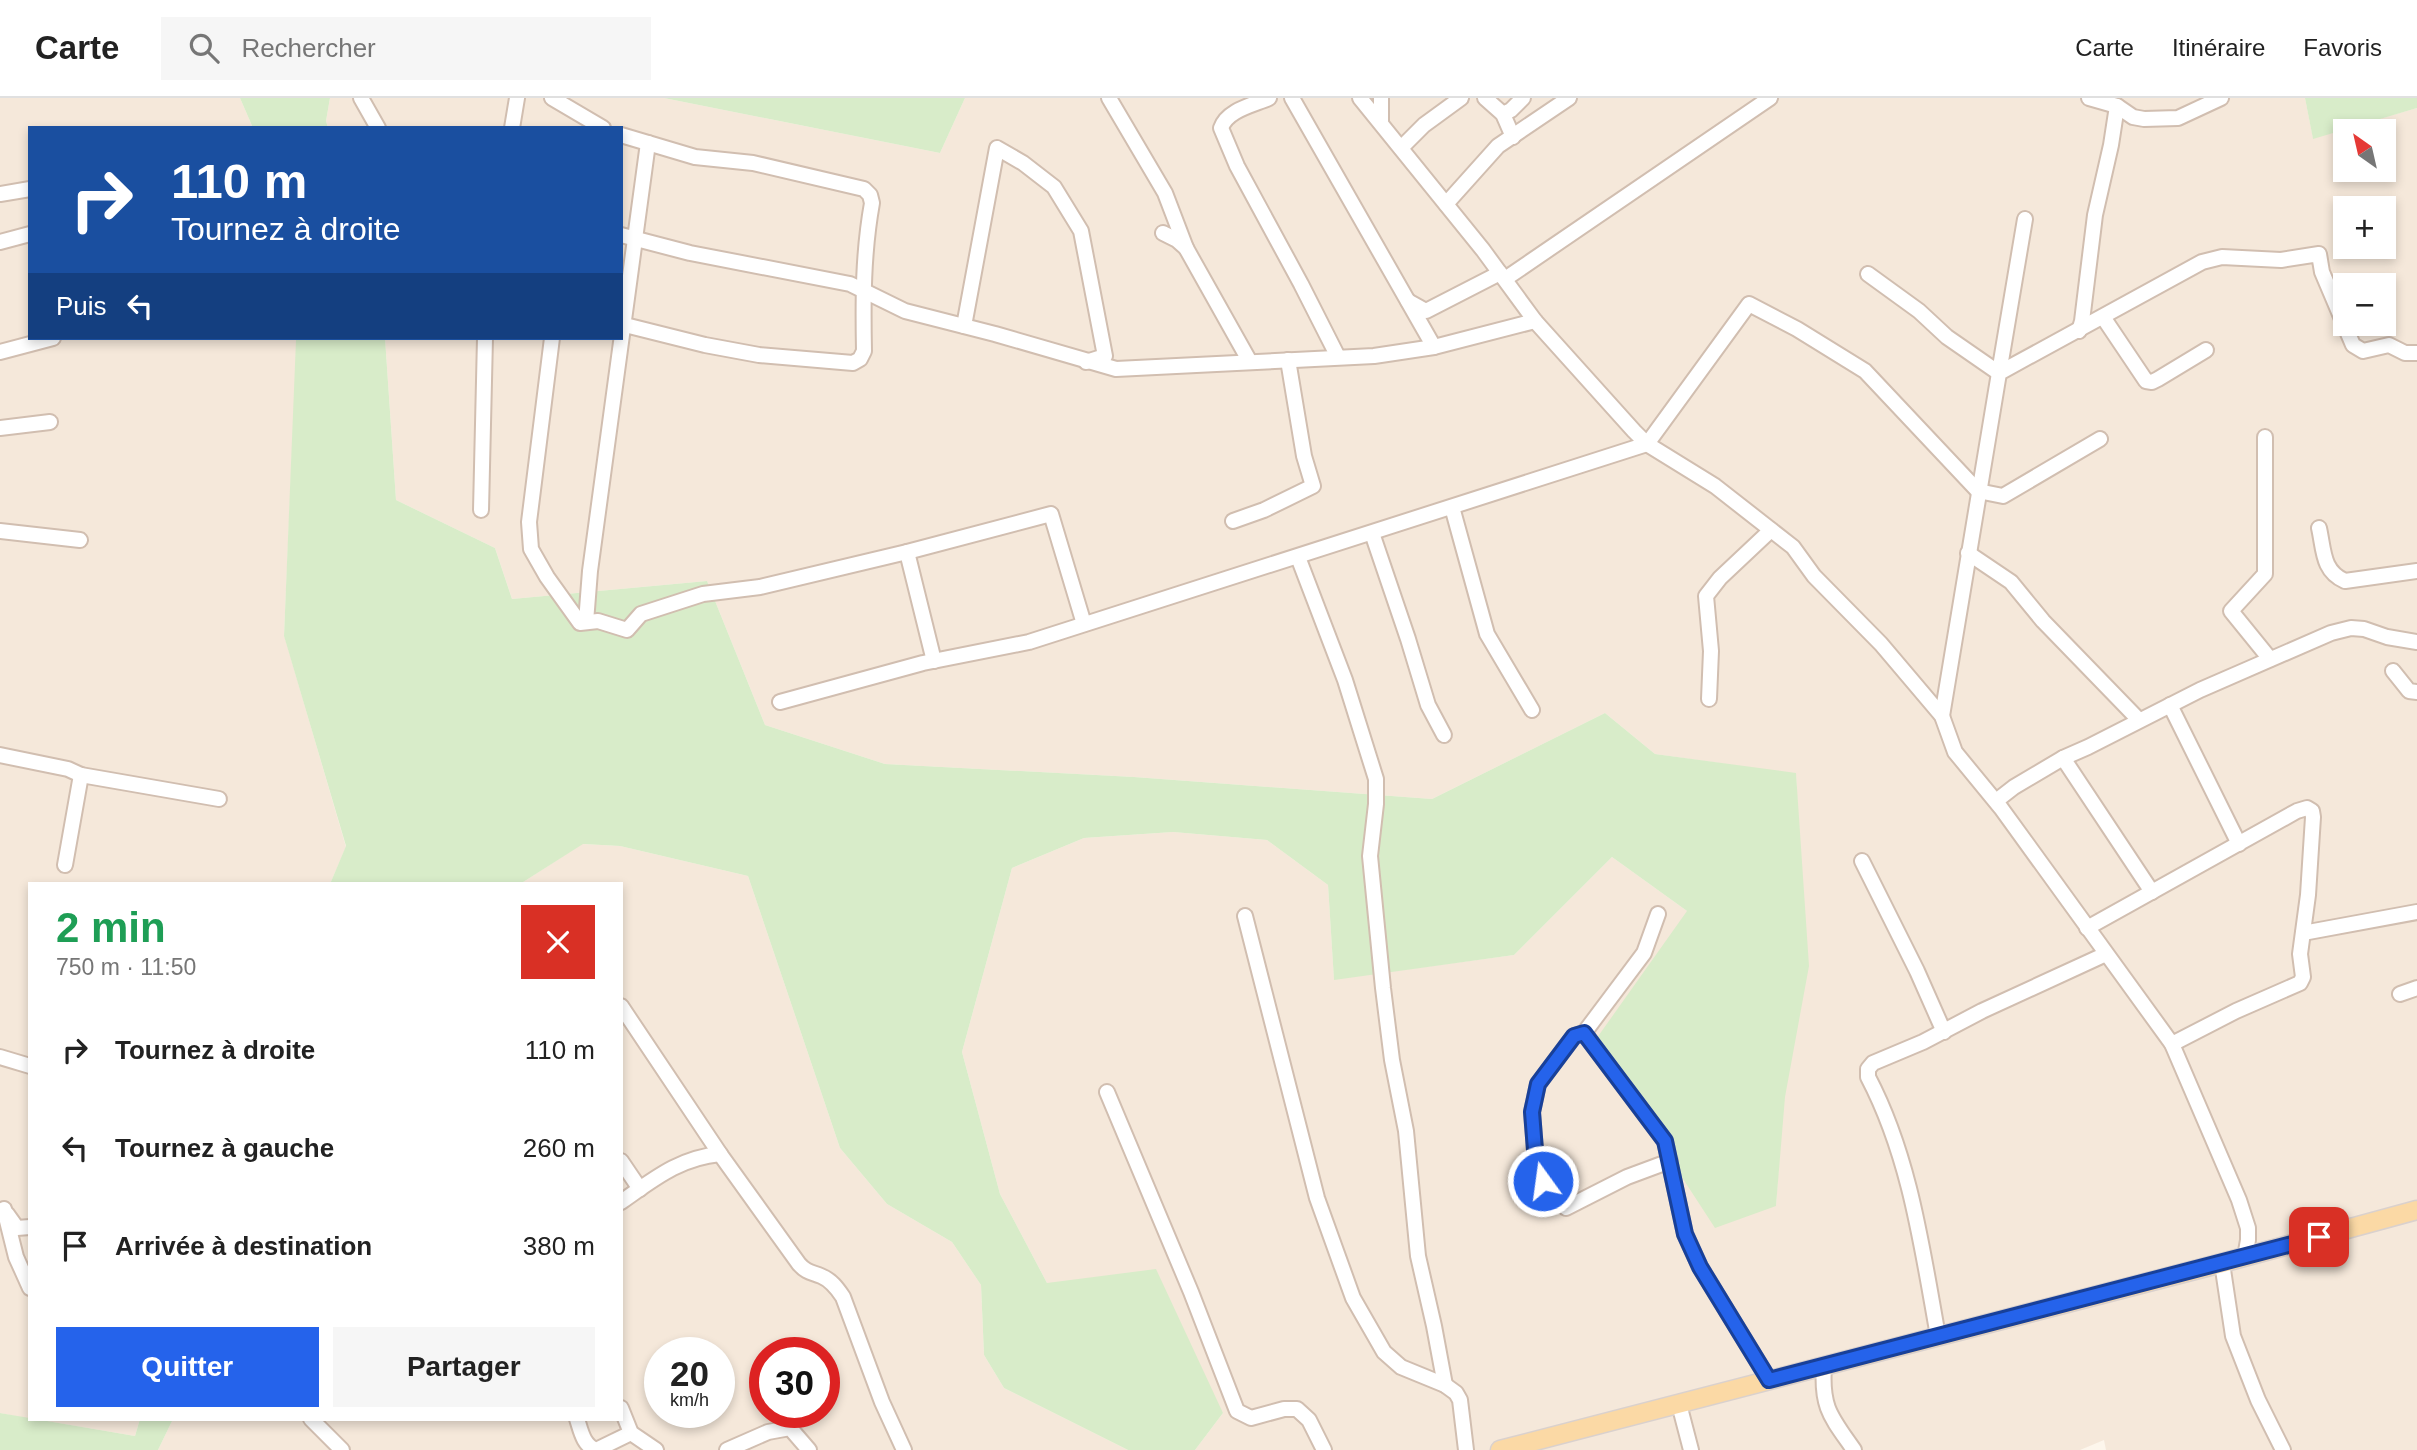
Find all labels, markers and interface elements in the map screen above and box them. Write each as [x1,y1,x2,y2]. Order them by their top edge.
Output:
search box [161,17,651,80]
text: Carte [35,29,119,66]
icon: search [185,29,223,67]
text: Rechercher [241,33,376,63]
text: Carte [2075,34,2134,61]
text: Itinéraire [2172,34,2265,61]
text: Favoris [2303,34,2382,61]
north arrow [2333,119,2396,182]
map controls [2333,119,2396,336]
icon: right [56,154,147,245]
text: 110 m [171,154,307,208]
button: + [2333,196,2396,259]
text: Tournez à droite [171,211,400,247]
button: − [2333,273,2396,336]
icon: left [121,287,159,325]
text: Puis [56,291,107,321]
text: 2 min [56,904,166,951]
button: close [521,905,595,979]
text: 750 m · 11:50 [56,954,196,980]
icon: right [56,1031,94,1069]
text: Tournez à droite [115,1035,315,1065]
text: 110 m [525,1035,595,1065]
icon: left [56,1129,94,1167]
text: Tournez à gauche [115,1133,334,1163]
text: 260 m [523,1133,595,1163]
position arrow [1506,1144,1580,1218]
pin [2289,1207,2349,1267]
icon: arrive [2300,1218,2338,1256]
icon: arrive [56,1227,94,1265]
text: Arrivée à destination [115,1231,372,1261]
text: 380 m [523,1231,595,1261]
button: Quitter [56,1327,319,1407]
button: Partager [333,1327,595,1407]
speed limit sign: 30 [749,1337,840,1428]
text: 20 [670,1354,709,1393]
text: km/h [670,1390,709,1410]

